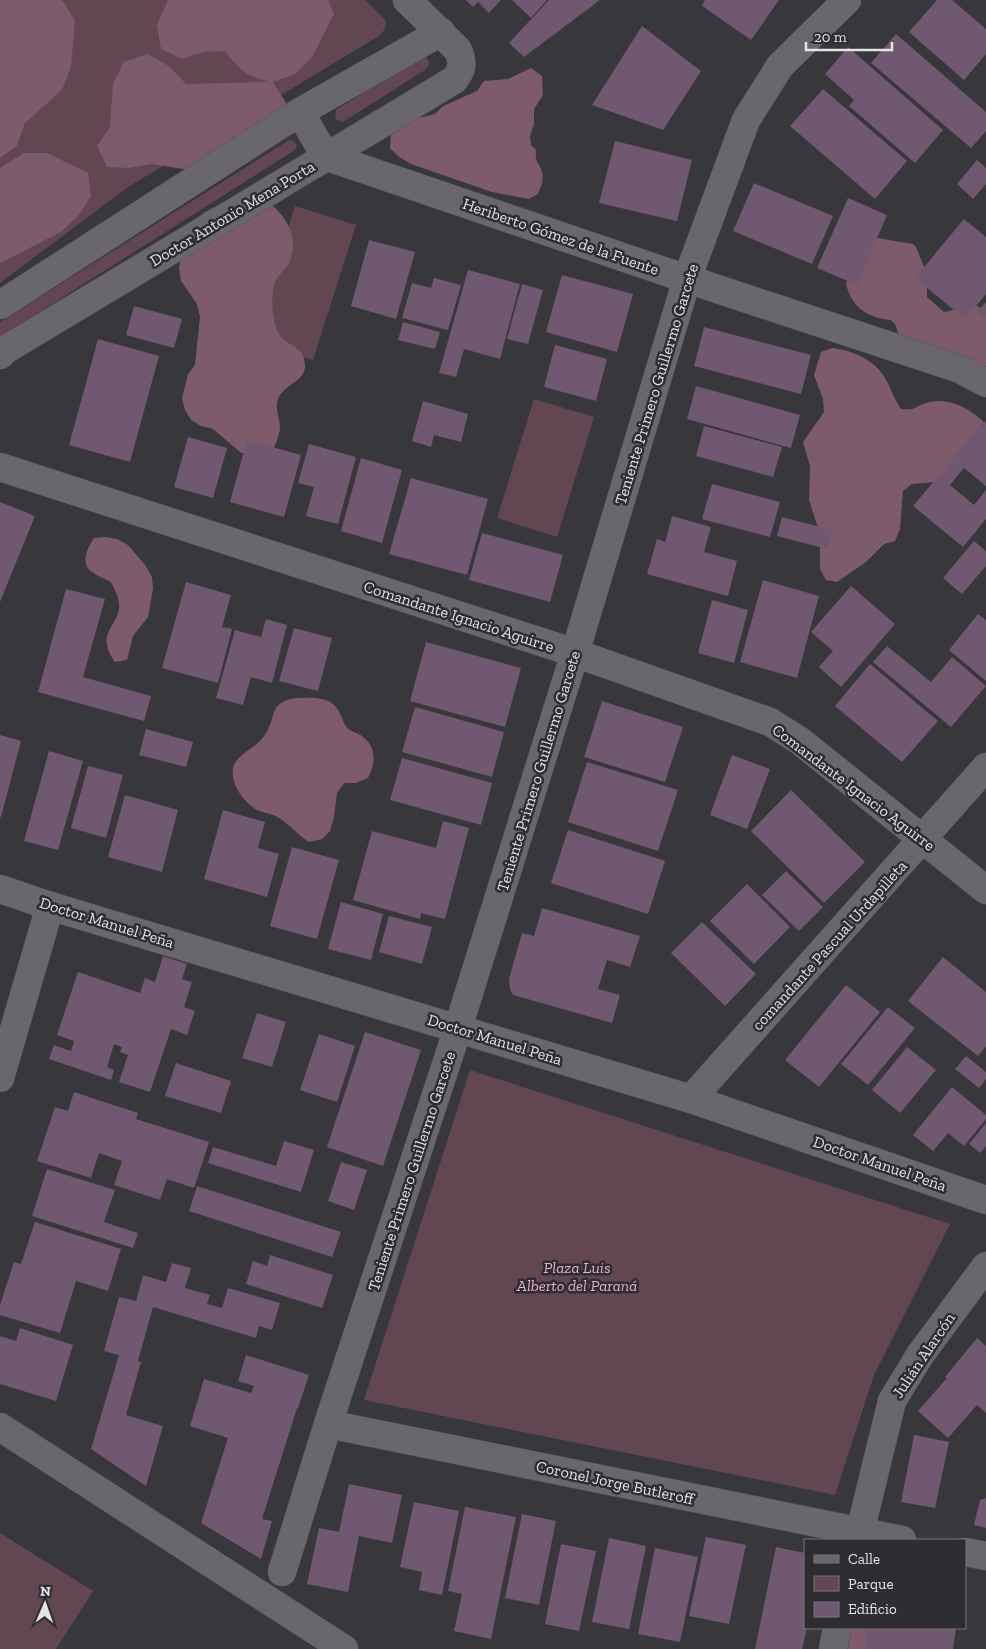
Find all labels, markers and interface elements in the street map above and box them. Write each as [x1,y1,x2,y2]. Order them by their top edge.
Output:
scale bar [806,20,892,52]
text: 20 m [814,28,847,46]
street label: Doctor Antonio Mena Porta [146,156,318,270]
street label: Heriberto Gómez de la Fuente [460,194,661,279]
street label: Teniente Primero Guillermo Garcete [611,261,702,507]
street label: Comandante Ignacio Aguirre [361,577,556,656]
street label: Teniente Primero Guillermo Garcete [493,648,584,894]
street label: Comandante Ignacio Aguirre [769,720,939,855]
street label: comandante Pascual Urdapilleta [748,856,911,1034]
street label: Doctor Manuel Peña [37,893,177,952]
street label: Doctor Manuel Peña [425,1010,565,1069]
street label: Teniente Primero Guillermo Garcete [364,1049,459,1293]
street label: Doctor Manuel Peña [811,1132,949,1195]
park label: Plaza Luis Alberto del Paraná [516,1258,637,1295]
street label: Julián Alarcón [888,1308,959,1401]
street label: Coronel Jorge Butleroff [534,1457,697,1509]
legend [804,1539,966,1629]
text: Calle [848,1550,880,1568]
text: Parque [848,1575,894,1593]
north arrow [20,1579,70,1629]
text: N [40,1583,51,1600]
text: Edificio [848,1600,897,1618]

